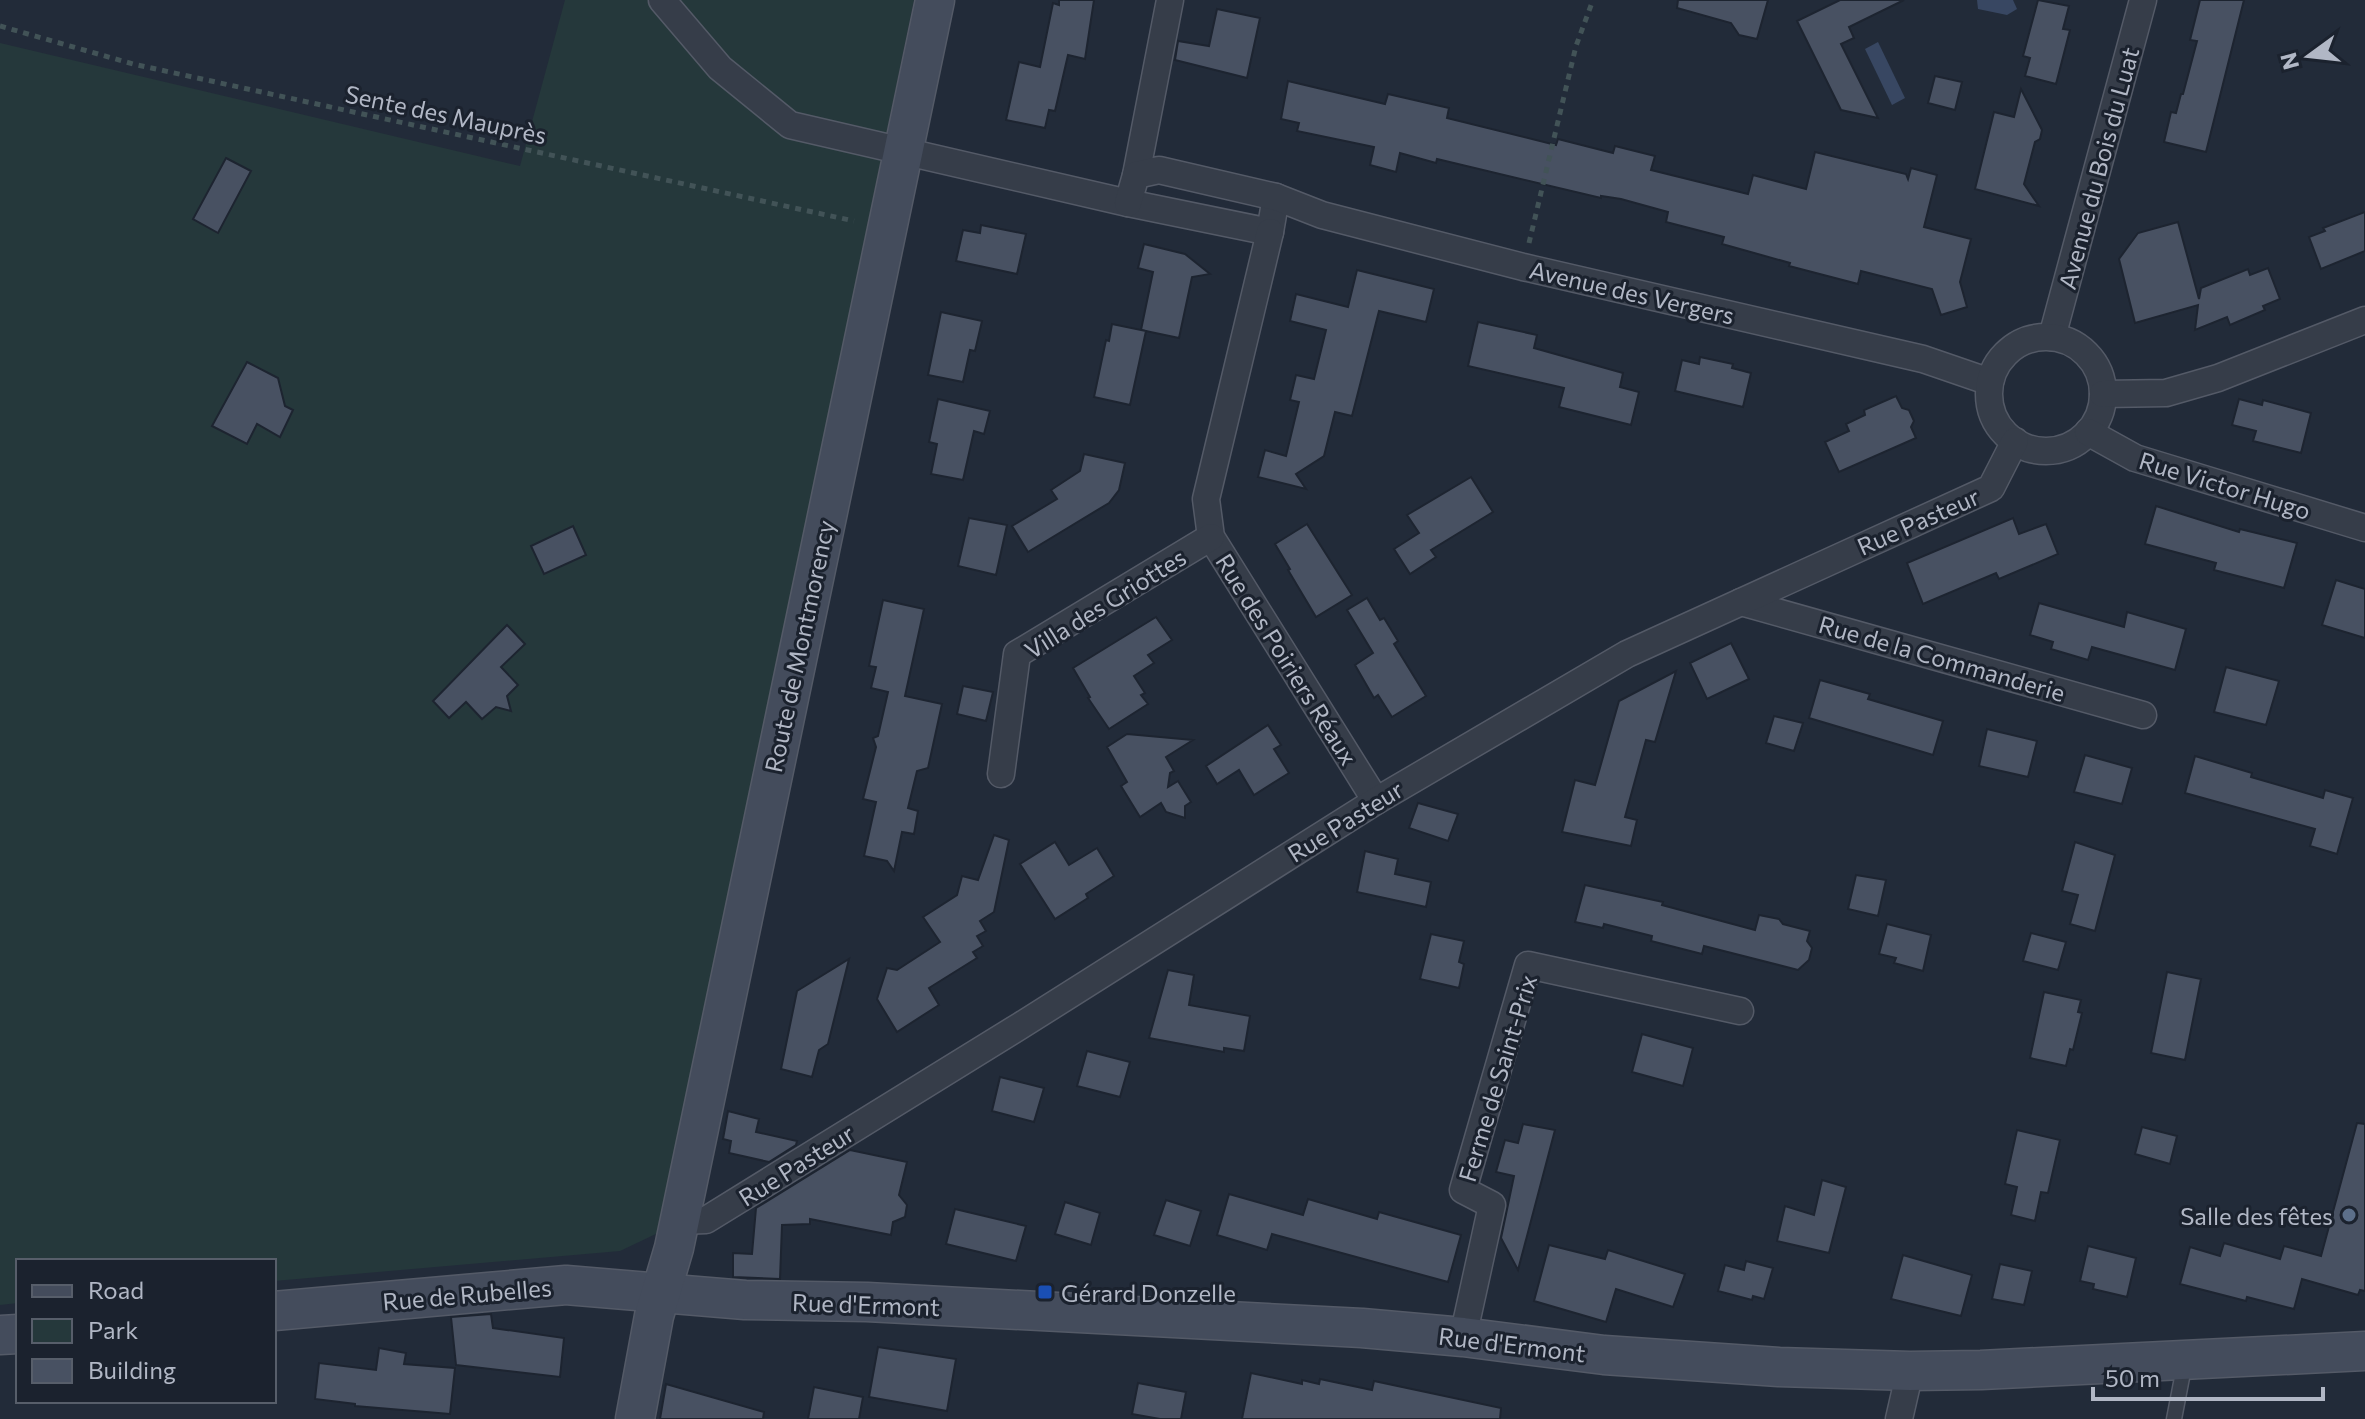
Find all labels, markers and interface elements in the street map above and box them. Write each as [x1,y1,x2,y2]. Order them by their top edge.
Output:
north arrow [2269,16,2349,96]
street label: Avenue du Bois du Luat [2052,44,2144,292]
text: N [2274,50,2304,73]
street label: Sente des Mauprès [343,78,549,150]
street label: Avenue des Vergers [1527,254,1737,330]
street label: Rue Victor Hugo [2136,445,2314,525]
street label: Rue Pasteur [1853,481,1984,561]
street label: Route de Montmorency [758,517,840,775]
street label: Villa des Griottes [1019,542,1191,664]
street label: Rue des Poiriers Réaux [1210,548,1364,770]
street label: Rue de la Commanderie [1816,609,2068,707]
street label: Rue Pasteur [1282,774,1408,868]
street label: Ferme de Saint-Prix [1452,971,1542,1185]
street label: Rue Pasteur [733,1118,859,1212]
place label: Salle des fêtes [2180,1201,2333,1230]
marker: Salle des fêtes [2340,1206,2358,1224]
legend [16,1259,276,1403]
street label: Rue de Rubelles [381,1272,553,1316]
text: Road [88,1275,144,1304]
place label: Gérard Donzelle [1061,1278,1236,1307]
marker: Gérard Donzelle [1036,1283,1054,1301]
street label: Rue d'Ermont [792,1287,941,1321]
text: Park [88,1315,138,1344]
street label: Rue d'Ermont [1437,1321,1587,1367]
scale bar [2093,1351,2323,1401]
text: Building [88,1355,176,1384]
text: 50 m [2105,1363,2160,1392]

